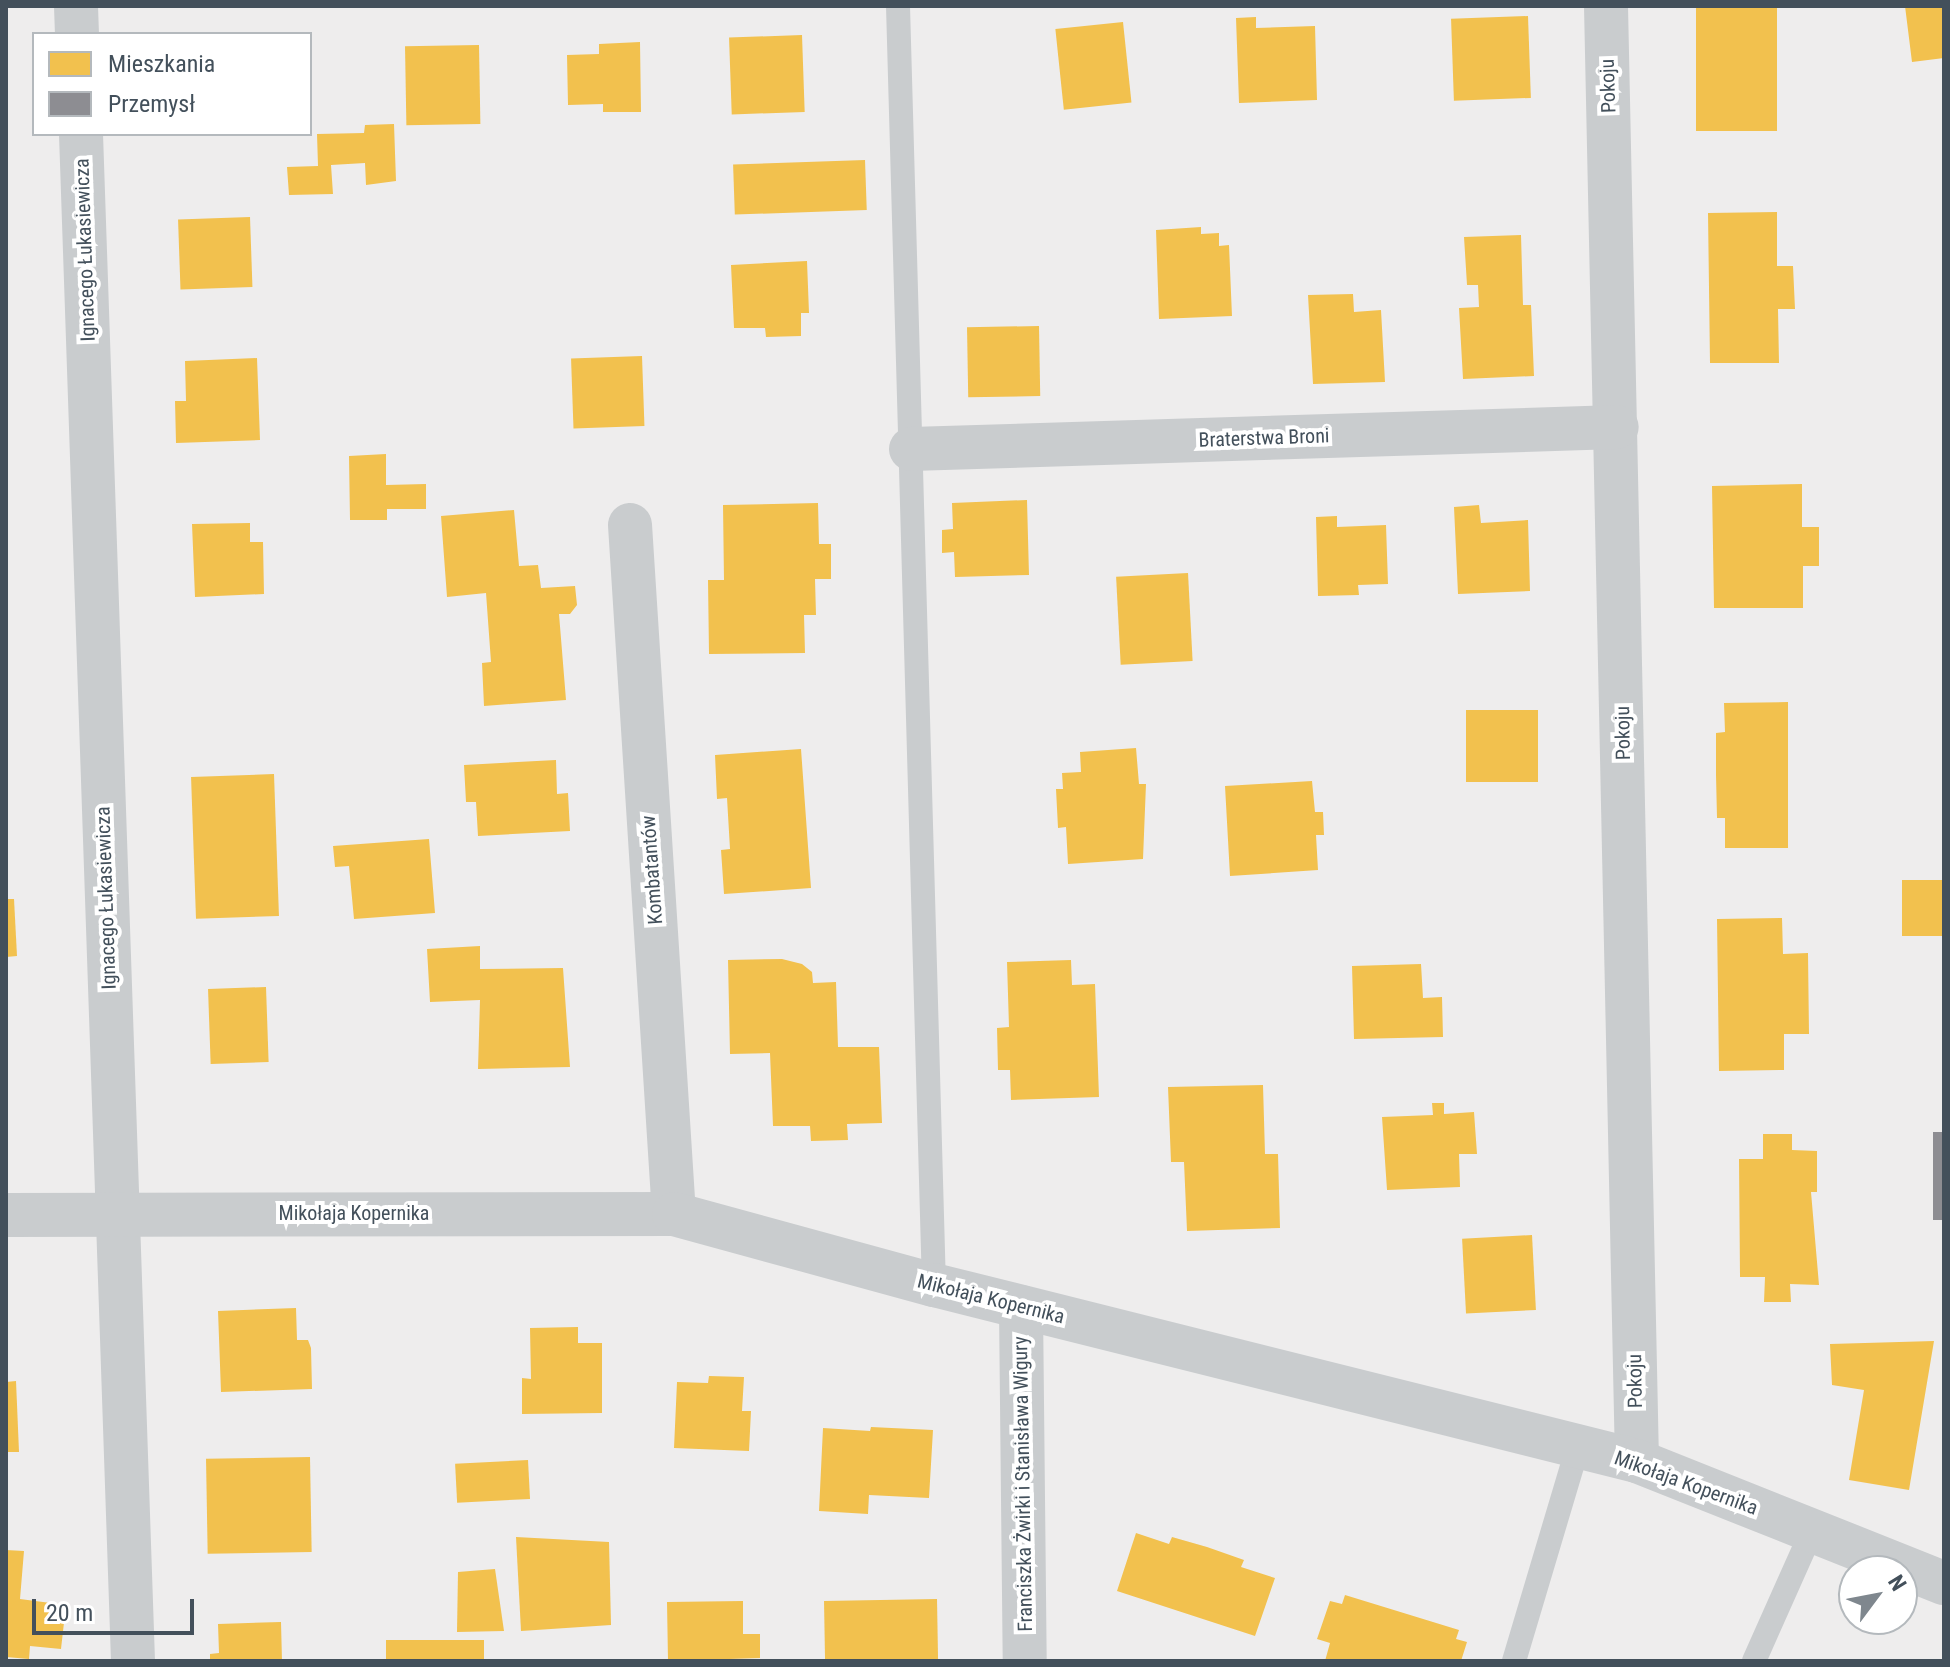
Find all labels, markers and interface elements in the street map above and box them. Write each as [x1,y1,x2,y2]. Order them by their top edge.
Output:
legend [32,32,312,136]
text: Mieszkania [108,50,215,78]
street label: Pokoju [1595,58,1621,114]
text: Przemysł [108,90,195,118]
street label: Ignacego Łukasiewicza [70,158,100,342]
street label: Braterstwa Broni [1198,424,1330,452]
street label: Pokoju [1611,706,1635,760]
street label: Ignacego Łukasiewicza [91,806,121,990]
street label: Kombatantów [636,815,668,925]
street label: Mikołaja Kopernika [279,1201,429,1225]
street label: Mikołaja Kopernika [915,1269,1067,1329]
street label: Franciszka Żwirki i Stanisława Wigury [1008,1336,1038,1632]
street label: Pokoju [1623,1354,1647,1408]
street label: Mikołaja Kopernika [1611,1446,1761,1520]
north arrow [1838,1555,1918,1635]
text: N [1883,1571,1911,1595]
scale bar [36,1583,198,1633]
text: 20 m [46,1599,93,1627]

